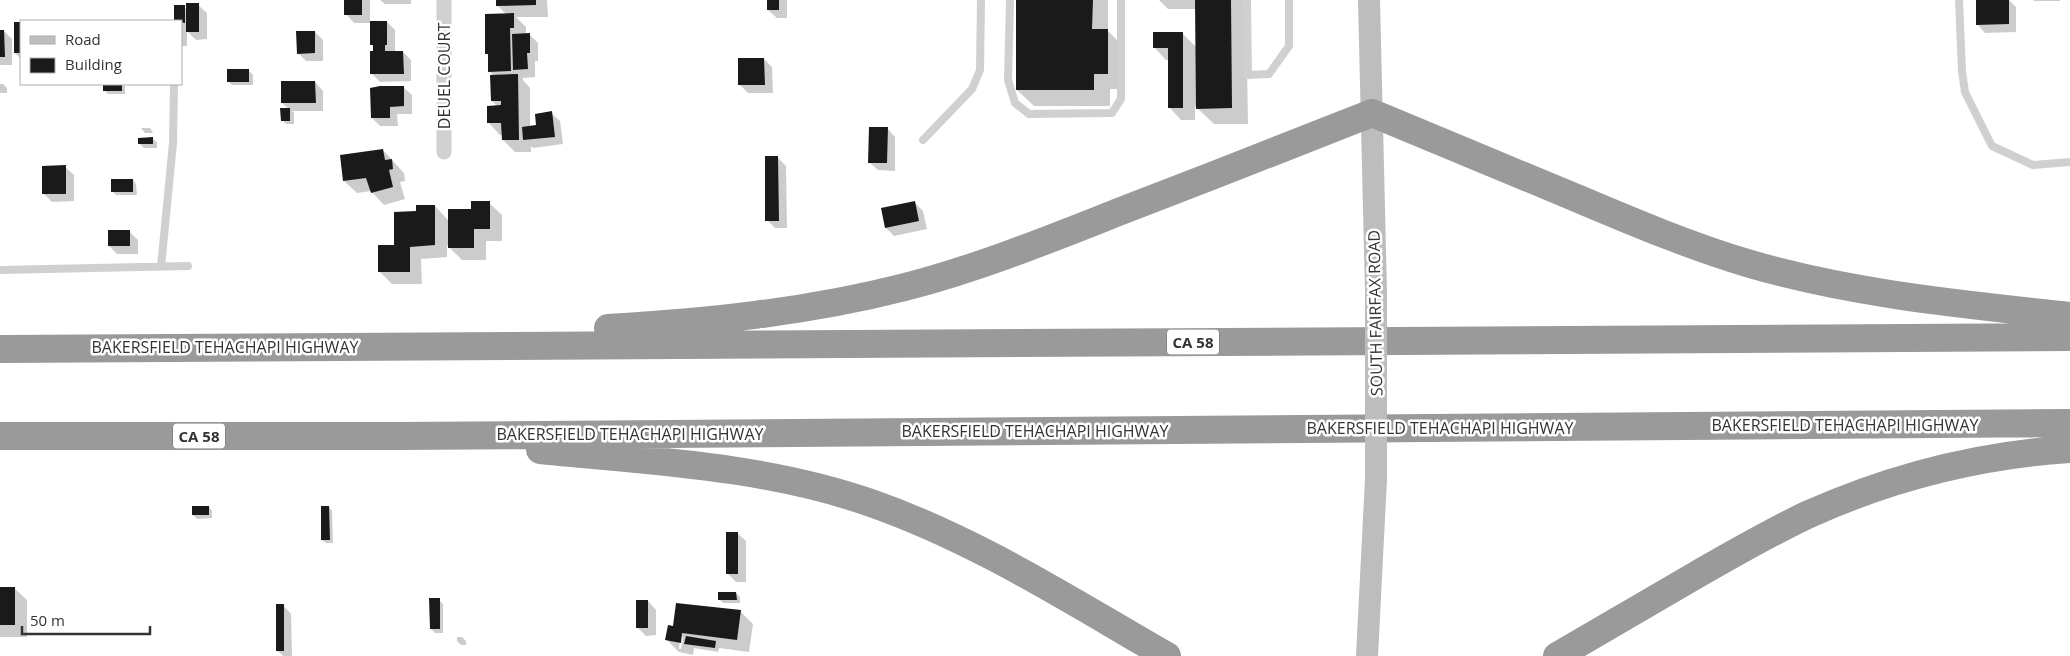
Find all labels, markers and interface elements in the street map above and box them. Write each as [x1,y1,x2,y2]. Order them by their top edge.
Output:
legend [20,20,182,85]
street label: DEUEL COURT [433,23,455,129]
text: Road [65,29,101,49]
text: Building [65,54,122,74]
street label: SOUTH FAIRFAX ROAD [1363,230,1387,396]
road number: CA 58 [1167,330,1219,354]
street label: BAKERSFIELD TEHACHAPI HIGHWAY [92,336,359,358]
street label: BAKERSFIELD TEHACHAPI HIGHWAY [1712,414,1979,436]
street label: BAKERSFIELD TEHACHAPI HIGHWAY [1307,417,1574,439]
street label: BAKERSFIELD TEHACHAPI HIGHWAY [902,420,1169,442]
street label: BAKERSFIELD TEHACHAPI HIGHWAY [497,423,764,445]
road number: CA 58 [173,424,225,448]
scale bar [22,604,150,636]
text: 50 m [30,610,65,630]

